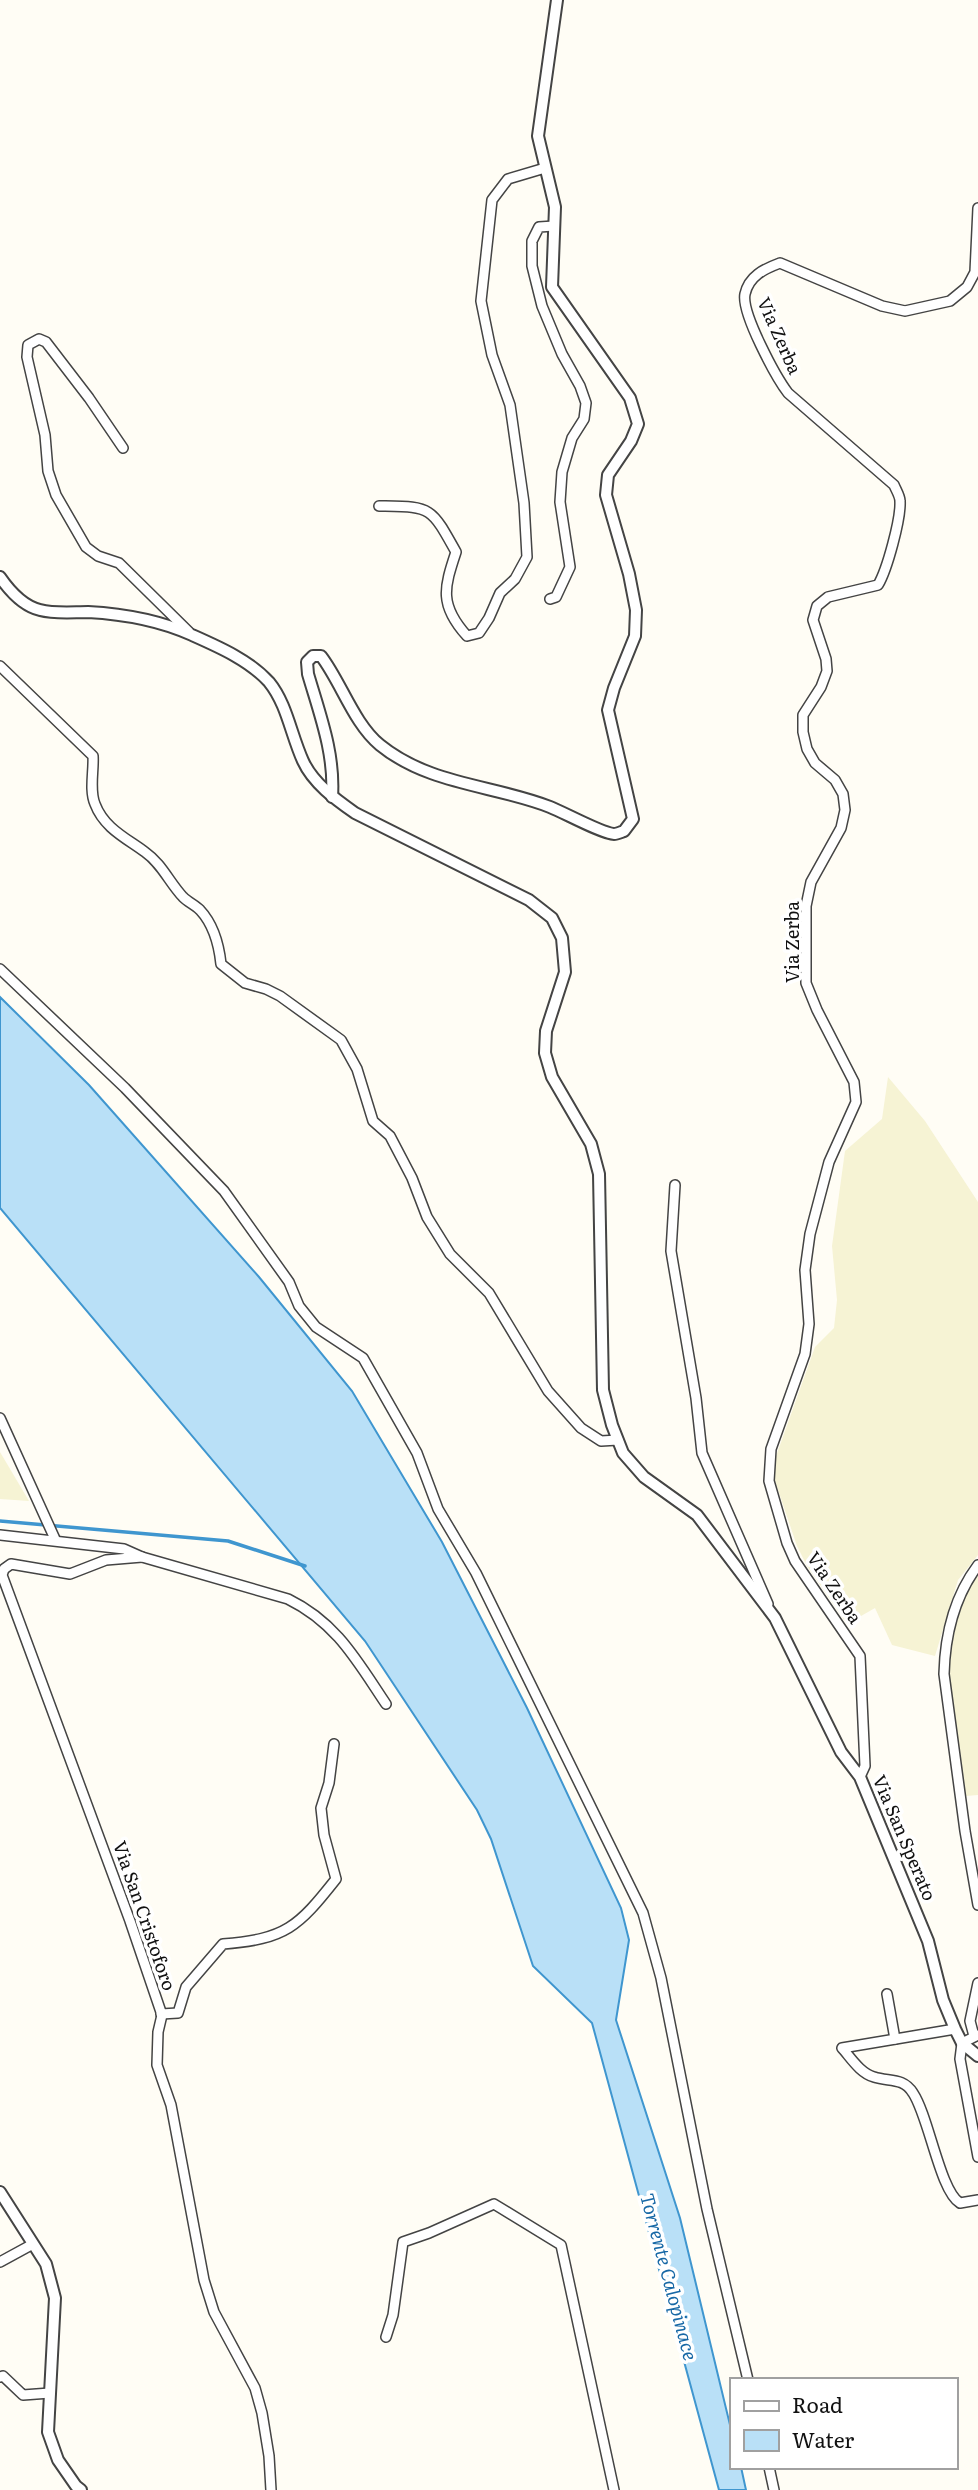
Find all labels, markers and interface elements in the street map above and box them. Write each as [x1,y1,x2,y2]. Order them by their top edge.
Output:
street label: Via Zerba [751,292,810,379]
street label: Via Zerba [778,901,805,983]
street label: Via Zerba [801,1546,870,1629]
street label: Via San Sperato [867,1770,944,1905]
street label: Via San Cristoforo [107,1837,184,1994]
water label: Torrente Calopinace [634,2190,706,2363]
legend [730,2378,957,2469]
text: Road [792,2388,843,2419]
text: Water [792,2423,854,2454]

